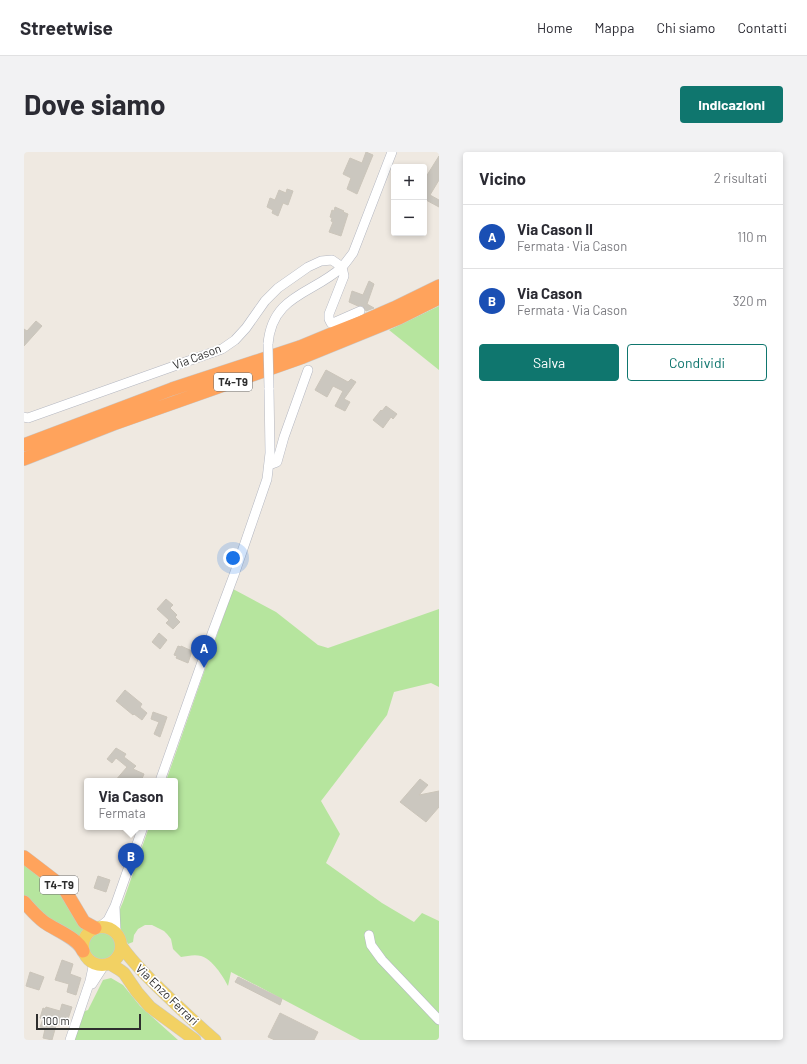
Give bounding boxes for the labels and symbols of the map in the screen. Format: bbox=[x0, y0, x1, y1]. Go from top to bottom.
street label: Via Cason bbox=[170, 340, 223, 372]
road number: T4-T9 bbox=[214, 373, 252, 391]
your location bbox=[223, 548, 243, 568]
pin: A bbox=[191, 635, 217, 668]
pin: B bbox=[118, 843, 144, 876]
road number: T4-T9 bbox=[40, 876, 78, 894]
street label: Via Enzo Ferrari bbox=[133, 961, 202, 1028]
scale bar bbox=[36, 1012, 141, 1031]

